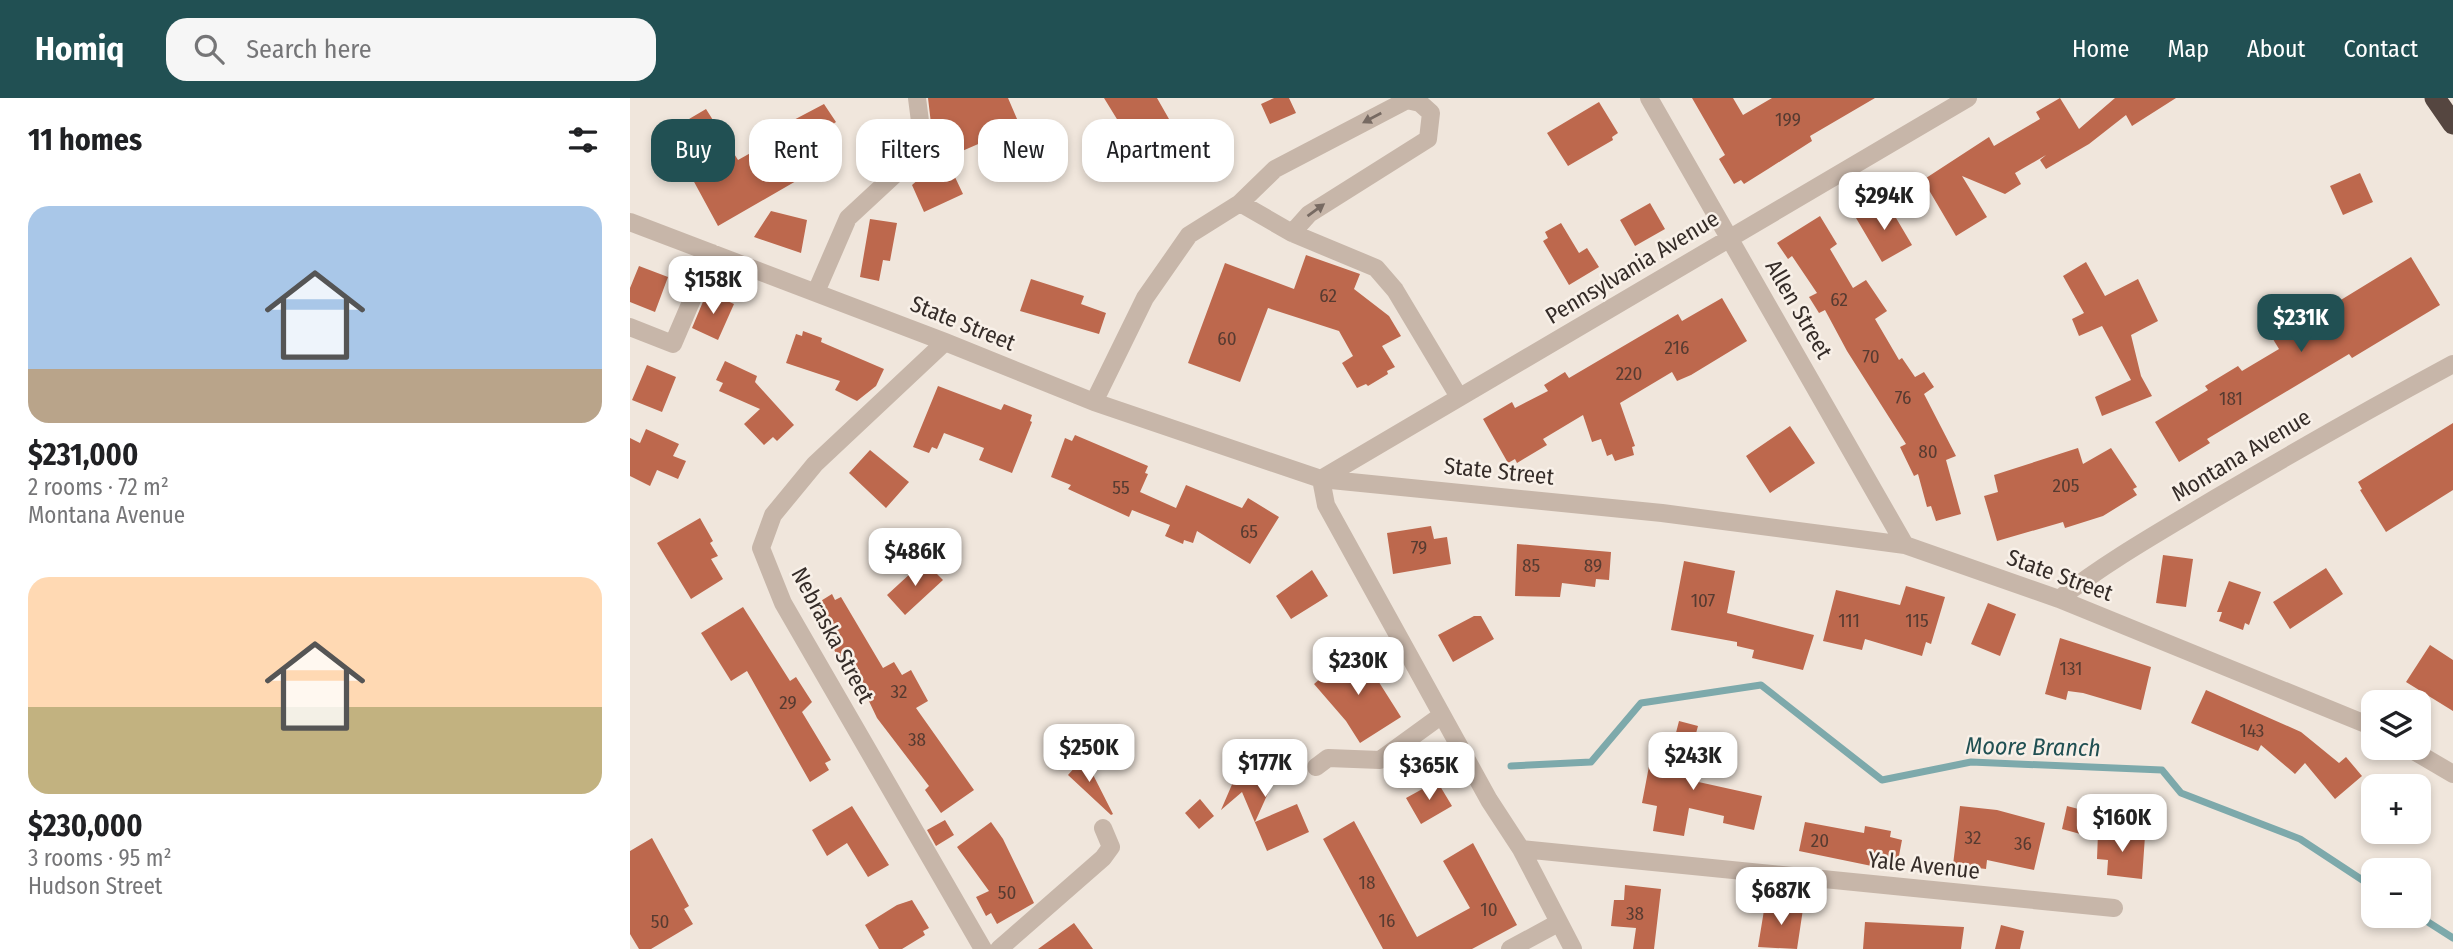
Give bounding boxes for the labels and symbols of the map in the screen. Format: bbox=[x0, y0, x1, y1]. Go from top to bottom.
house number: 199 bbox=[1775, 108, 1801, 131]
one-way arrow bbox=[1362, 113, 1382, 124]
pin: $294K bbox=[1835, 172, 1933, 232]
one-way arrow bbox=[1307, 204, 1325, 218]
street label: Pennsylvania Avenue bbox=[1540, 204, 1724, 330]
street label: Allen Street bbox=[1759, 255, 1839, 364]
pin: $158K bbox=[664, 256, 762, 316]
house number: 62 bbox=[1319, 284, 1337, 307]
house number: 62 bbox=[1830, 288, 1848, 311]
street label: State Street bbox=[907, 289, 1020, 357]
pin: $231K bbox=[2252, 294, 2350, 354]
house number: 60 bbox=[1217, 327, 1237, 350]
house number: 216 bbox=[1665, 336, 1689, 359]
house number: 70 bbox=[1862, 345, 1880, 368]
house number: 220 bbox=[1616, 362, 1642, 385]
house number: 76 bbox=[1895, 386, 1911, 409]
house number: 181 bbox=[2219, 387, 2243, 410]
street label: Montana Avenue bbox=[2166, 403, 2316, 507]
house number: 80 bbox=[1918, 440, 1938, 463]
street label: State Street bbox=[1443, 451, 1556, 491]
house number: 205 bbox=[2053, 474, 2080, 497]
house number: 55 bbox=[1112, 476, 1130, 499]
house number: 65 bbox=[1240, 520, 1258, 543]
pin: $486K bbox=[866, 528, 964, 588]
house number: 79 bbox=[1411, 536, 1427, 559]
street label: State Street bbox=[2003, 543, 2117, 607]
house number: 85 bbox=[1522, 554, 1540, 577]
house number: 89 bbox=[1584, 554, 1602, 577]
street label: Nebraska Street bbox=[786, 562, 881, 708]
house number: 107 bbox=[1691, 589, 1716, 612]
house number: 111 bbox=[1838, 609, 1860, 632]
house number: 115 bbox=[1905, 609, 1929, 632]
pin: $230K bbox=[1309, 638, 1407, 697]
house number: 131 bbox=[2060, 657, 2082, 680]
house number: 32 bbox=[891, 680, 907, 703]
house number: 29 bbox=[779, 691, 797, 714]
house number: 143 bbox=[2240, 719, 2264, 742]
pin: $250K bbox=[1040, 724, 1138, 784]
house number: 38 bbox=[908, 728, 926, 751]
pin: $243K bbox=[1644, 732, 1742, 792]
water label: Moore Branch bbox=[1965, 732, 2101, 762]
pin: $177K bbox=[1216, 740, 1314, 799]
pin: $365K bbox=[1380, 742, 1478, 802]
pin: $160K bbox=[2073, 794, 2171, 854]
house number: 32 bbox=[1965, 826, 1981, 849]
house number: 20 bbox=[1811, 829, 1829, 852]
house number: 36 bbox=[2014, 832, 2032, 855]
street label: Yale Avenue bbox=[1867, 845, 1981, 885]
pin: $687K bbox=[1732, 868, 1830, 927]
house number: 18 bbox=[1359, 871, 1375, 894]
house number: 50 bbox=[998, 881, 1016, 904]
house number: 10 bbox=[1480, 898, 1498, 921]
house number: 38 bbox=[1626, 902, 1644, 925]
house number: 16 bbox=[1379, 909, 1395, 932]
house number: 50 bbox=[651, 910, 669, 933]

